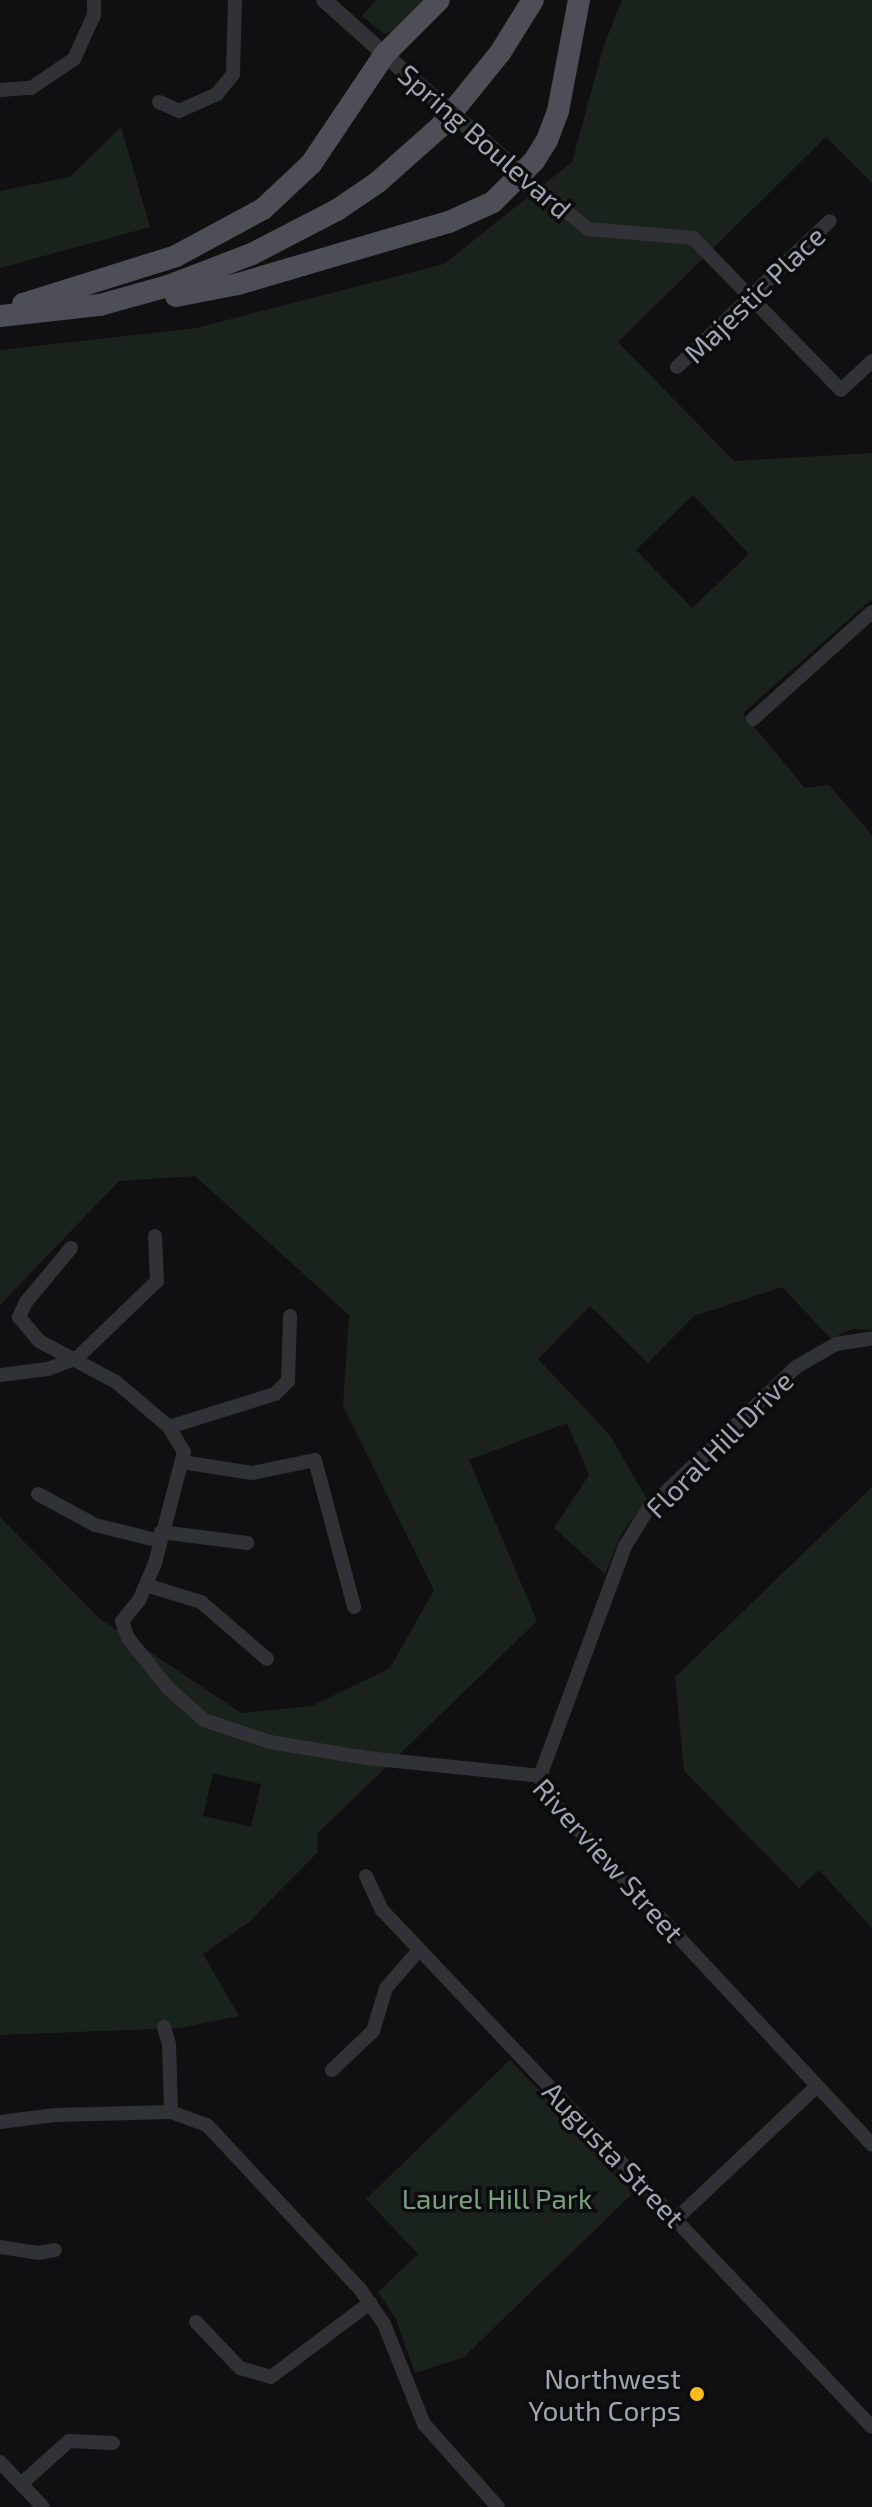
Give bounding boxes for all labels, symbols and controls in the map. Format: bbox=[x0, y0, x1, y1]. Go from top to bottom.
street label: Spring Boulevard bbox=[392, 57, 578, 225]
street label: Majestic Place bbox=[677, 219, 831, 369]
street label: Floral Hill Drive bbox=[638, 1363, 800, 1525]
street label: Riverview Street bbox=[527, 1771, 691, 1949]
street label: Augusta Street bbox=[536, 2074, 692, 2234]
park label: Laurel Hill Park bbox=[401, 2181, 593, 2215]
place label: Northwest Youth Corps bbox=[528, 2361, 681, 2427]
marker: Northwest Youth Corps bbox=[688, 2385, 706, 2403]

